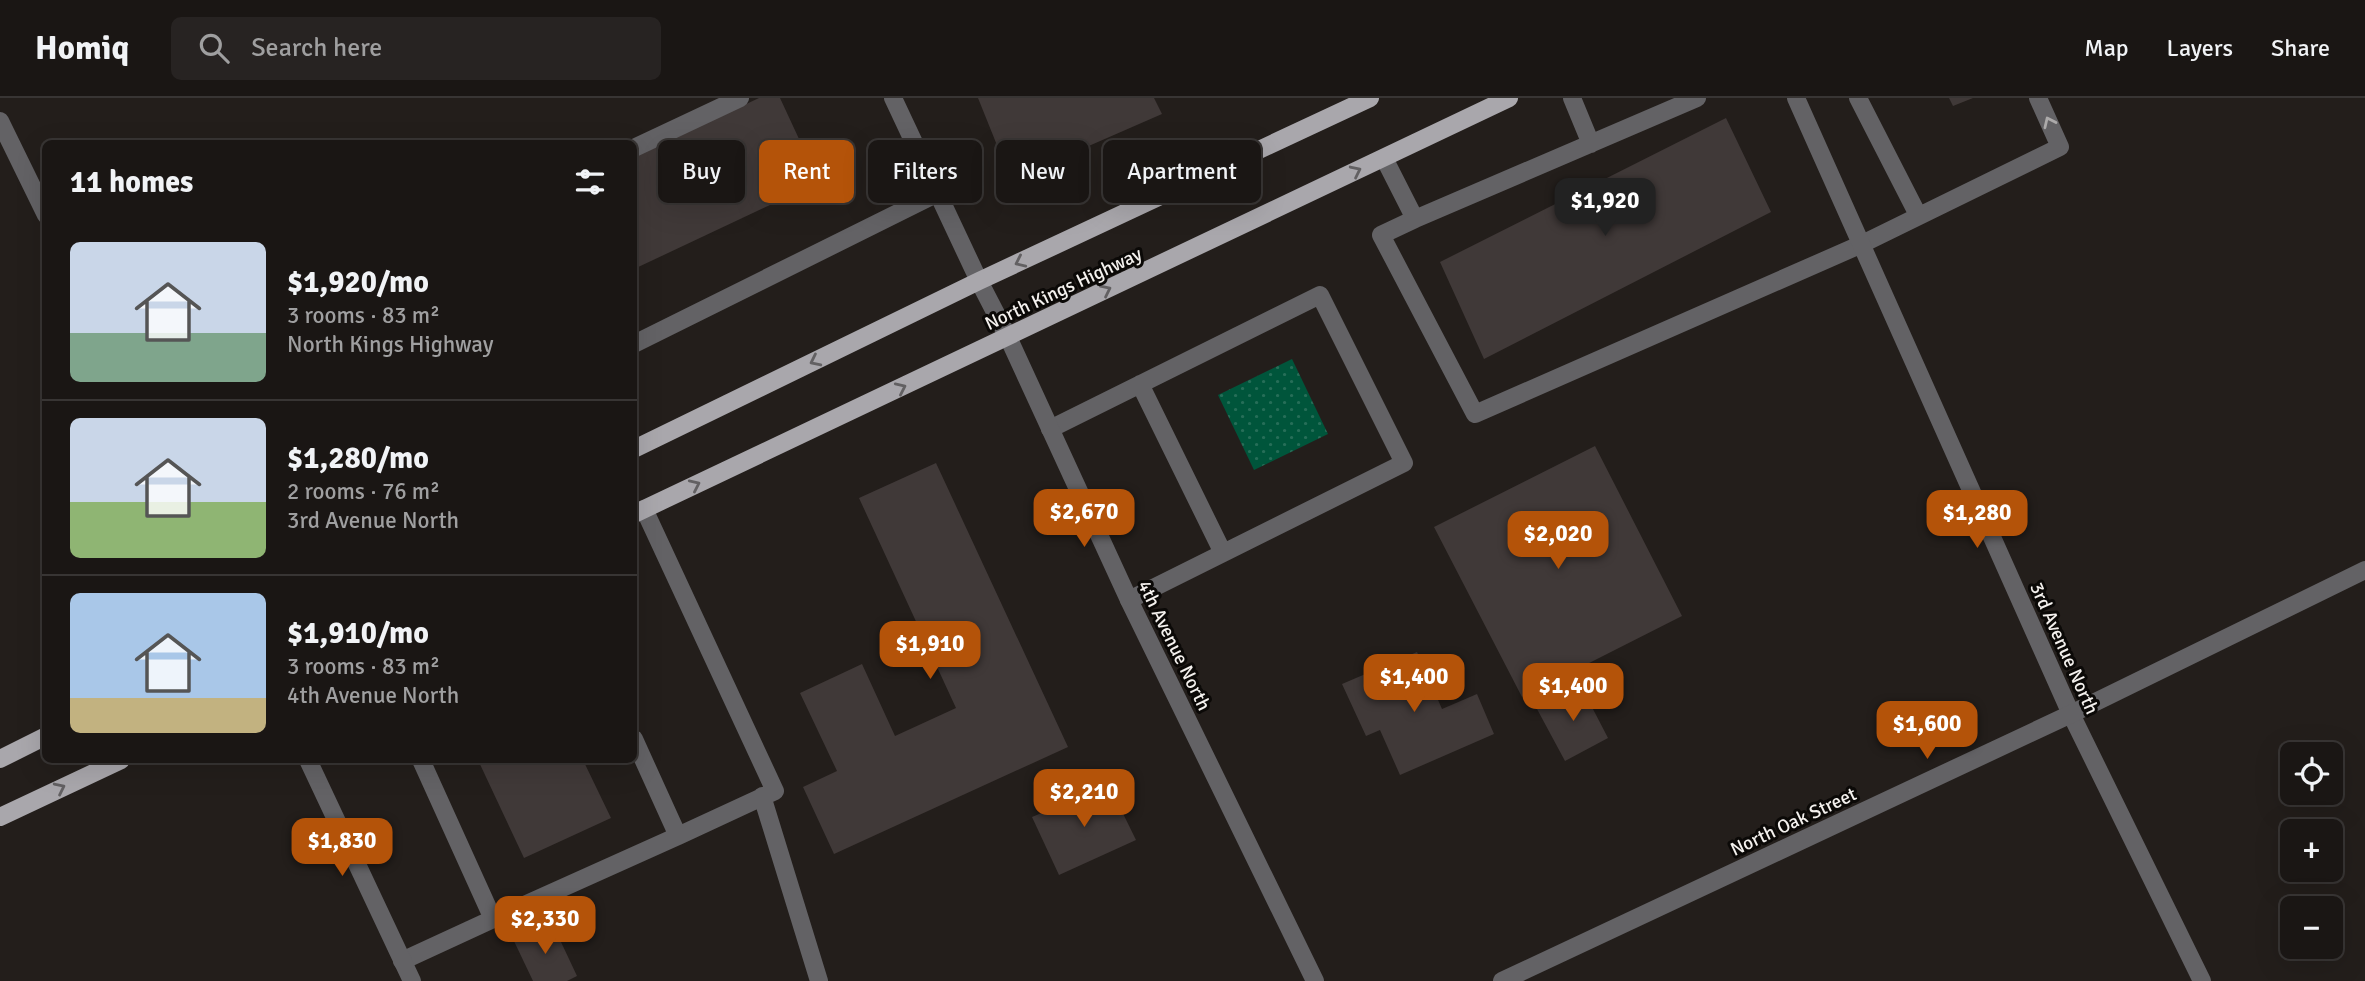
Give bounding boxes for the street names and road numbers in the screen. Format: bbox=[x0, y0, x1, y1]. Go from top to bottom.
street label: North Kings Highway bbox=[981, 242, 1146, 336]
street label: 4th Avenue North bbox=[1132, 576, 1216, 715]
street label: 3rd Avenue North bbox=[2024, 579, 2104, 718]
street label: North Oak Street bbox=[1727, 782, 1861, 862]

